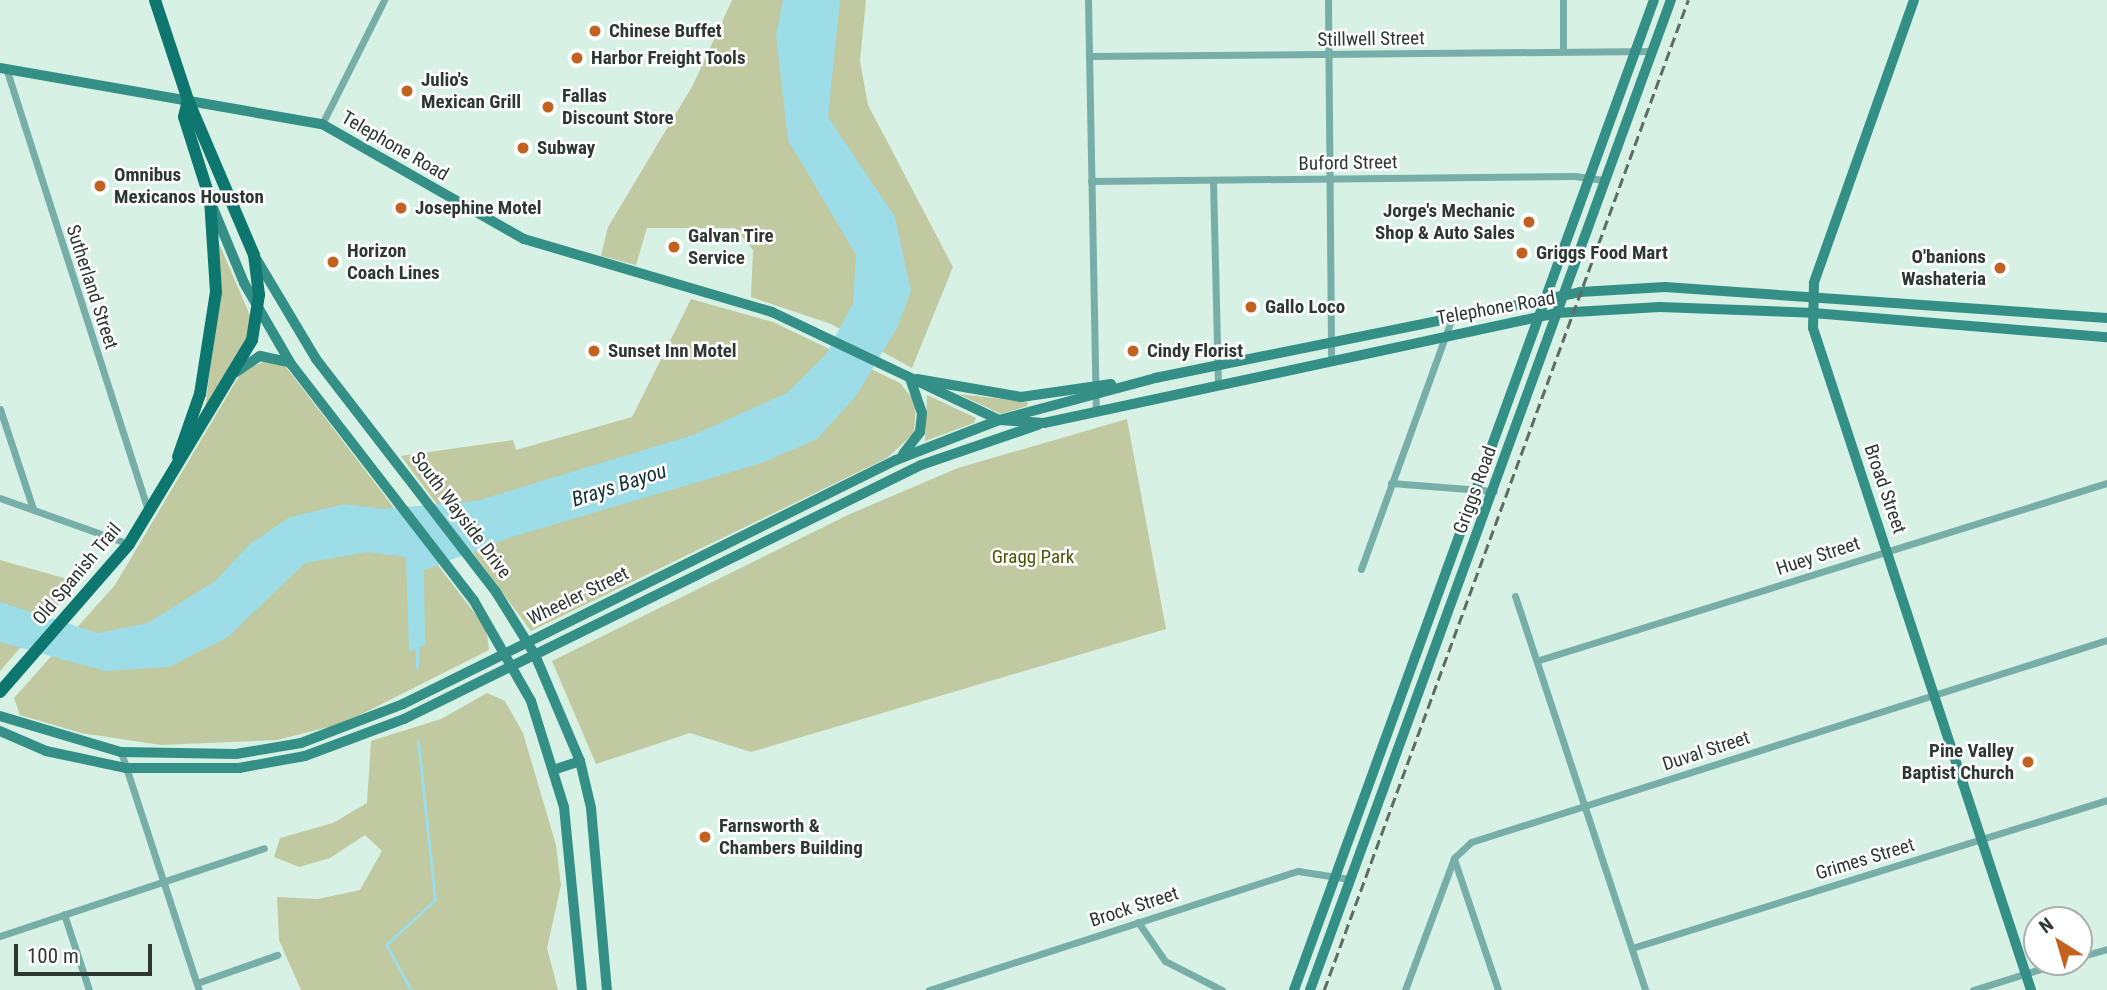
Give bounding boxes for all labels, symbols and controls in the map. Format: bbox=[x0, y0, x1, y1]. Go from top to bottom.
place label: Chinese Buffet bbox=[609, 20, 722, 42]
marker: Chinese Buffet bbox=[587, 23, 603, 39]
street label: Stillwell Street bbox=[1317, 27, 1425, 51]
place label: Harbor Freight Tools bbox=[591, 47, 746, 69]
marker: Harbor Freight Tools bbox=[569, 50, 585, 66]
place label: Julio's Mexican Grill bbox=[421, 69, 521, 113]
marker: Julio's Mexican Grill bbox=[399, 83, 415, 99]
place label: Fallas Discount Store bbox=[562, 85, 674, 129]
marker: Fallas Discount Store bbox=[540, 99, 556, 115]
street label: Telephone Road bbox=[337, 106, 453, 186]
place label: Subway bbox=[537, 137, 595, 159]
marker: Subway bbox=[515, 140, 531, 156]
street label: Buford Street bbox=[1298, 151, 1398, 175]
place label: Omnibus Mexicanos Houston bbox=[114, 164, 264, 208]
marker: Omnibus Mexicanos Houston bbox=[92, 178, 108, 194]
place label: Josephine Motel bbox=[415, 197, 541, 219]
marker: Josephine Motel bbox=[393, 200, 409, 216]
place label: Jorge's Mechanic Shop & Auto Sales bbox=[1375, 200, 1515, 244]
marker: Jorge's Mechanic Shop & Auto Sales bbox=[1521, 214, 1537, 230]
street label: Sutherland Street bbox=[61, 222, 123, 352]
place label: Galvan Tire Service bbox=[688, 225, 774, 269]
marker: Galvan Tire Service bbox=[666, 239, 682, 255]
place label: Horizon Coach Lines bbox=[347, 240, 440, 284]
place label: Griggs Food Mart bbox=[1536, 242, 1668, 264]
marker: Griggs Food Mart bbox=[1514, 245, 1530, 261]
place label: O'banions Washateria bbox=[1901, 246, 1986, 290]
marker: Horizon Coach Lines bbox=[325, 254, 341, 270]
marker: O'banions Washateria bbox=[1992, 260, 2008, 276]
street label: Telephone Road bbox=[1435, 286, 1557, 330]
place label: Gallo Loco bbox=[1265, 296, 1345, 318]
marker: Gallo Loco bbox=[1243, 299, 1259, 315]
place label: Sunset Inn Motel bbox=[608, 340, 737, 362]
place label: Cindy Florist bbox=[1147, 340, 1243, 362]
marker: Sunset Inn Motel bbox=[586, 343, 602, 359]
marker: Cindy Florist bbox=[1125, 343, 1141, 359]
street label: Broad Street bbox=[1859, 441, 1911, 537]
street label: Griggs Road bbox=[1449, 443, 1501, 537]
street label: South Wayside Drive bbox=[406, 447, 516, 583]
water label: Brays Bayou bbox=[568, 458, 670, 512]
street label: Old Spanish Trail bbox=[28, 518, 126, 630]
street label: Huey Street bbox=[1773, 532, 1863, 580]
park label: Gragg Park bbox=[992, 546, 1074, 568]
street label: Wheeler Street bbox=[524, 562, 632, 630]
street label: Duval Street bbox=[1660, 726, 1752, 776]
place label: Pine Valley Baptist Church bbox=[1902, 740, 2014, 784]
marker: Pine Valley Baptist Church bbox=[2020, 754, 2036, 770]
place label: Farnsworth & Chambers Building bbox=[719, 815, 863, 859]
marker: Farnsworth & Chambers Building bbox=[697, 829, 713, 845]
street label: Grimes Street bbox=[1813, 833, 1917, 885]
street label: Brock Street bbox=[1087, 882, 1181, 932]
north arrow bbox=[2023, 906, 2093, 976]
text: N bbox=[2035, 913, 2058, 938]
scale bar bbox=[18, 930, 156, 974]
text: 100 m bbox=[27, 944, 79, 968]

